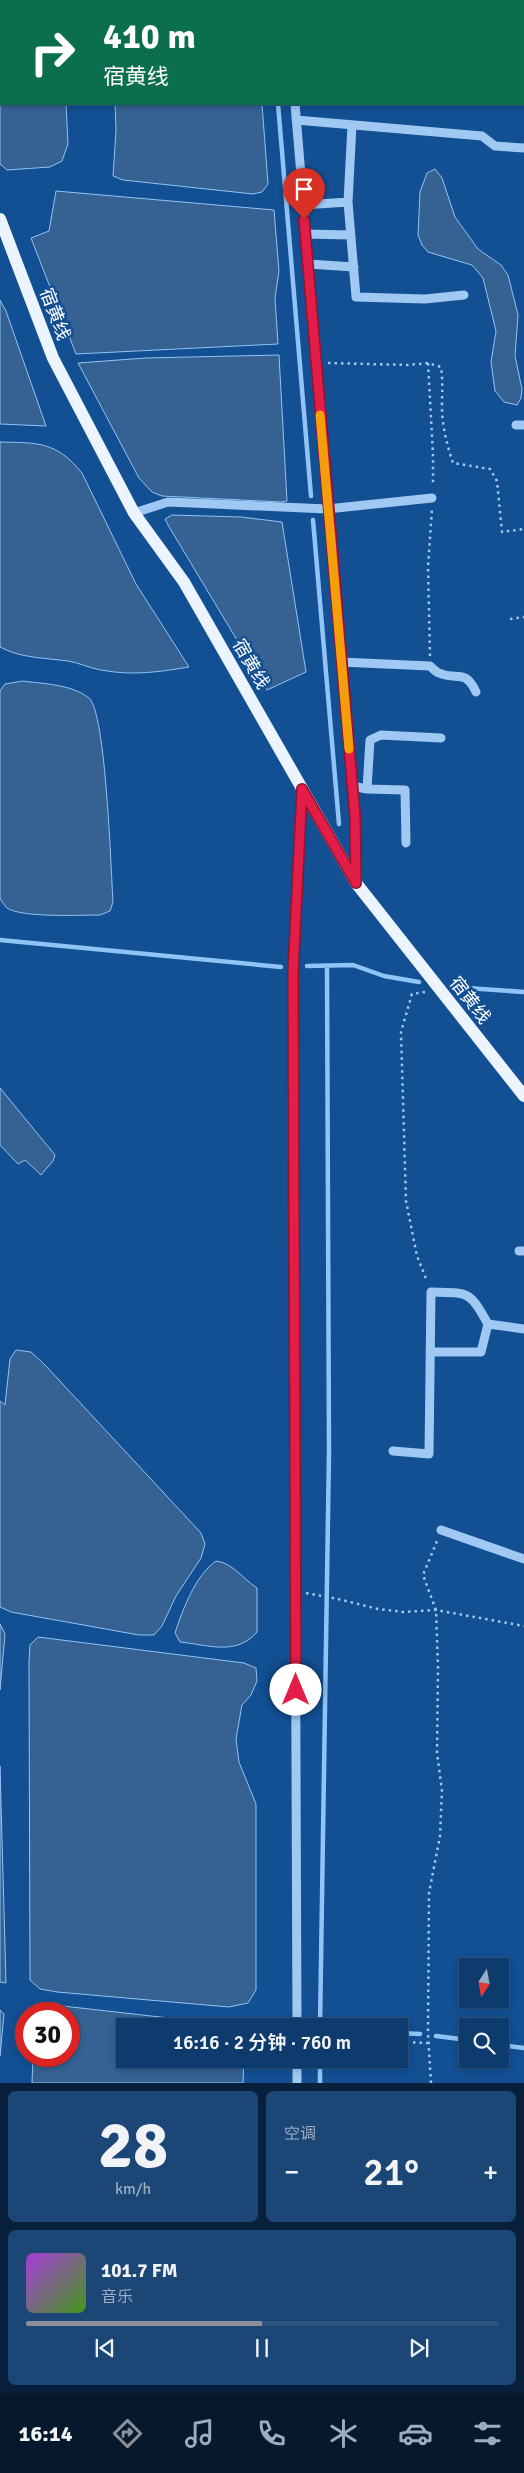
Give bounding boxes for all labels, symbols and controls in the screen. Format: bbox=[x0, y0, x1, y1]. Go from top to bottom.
text: 410 m bbox=[103, 15, 196, 58]
icon: right bbox=[20, 20, 85, 85]
text: 宿黄线 bbox=[103, 63, 169, 90]
pin bbox=[283, 168, 325, 219]
icon: arrive bbox=[290, 175, 318, 203]
street label: 宿黄线 bbox=[35, 285, 75, 343]
street label: 宿黄线 bbox=[228, 635, 274, 693]
street label: 宿黄线 bbox=[445, 972, 495, 1028]
position arrow bbox=[269, 1663, 321, 1715]
north arrow bbox=[459, 1958, 509, 2008]
map controls bbox=[459, 1958, 509, 2068]
speed limit sign: 30 bbox=[15, 2002, 80, 2067]
button: search bbox=[459, 2018, 509, 2068]
text: 16:16 · 2 分钟 · 760 m bbox=[173, 2031, 351, 2055]
text: 28 bbox=[98, 2106, 168, 2186]
text: 空调 bbox=[284, 2124, 316, 2144]
text: 21° bbox=[363, 2149, 419, 2196]
text: − bbox=[284, 2155, 299, 2189]
text: + bbox=[483, 2155, 498, 2189]
text: km/h bbox=[115, 2179, 151, 2199]
text: 101.7 FM bbox=[101, 2259, 178, 2283]
text: 音乐 bbox=[101, 2287, 133, 2307]
icon: previous bbox=[91, 2334, 119, 2362]
icon: pause bbox=[248, 2334, 276, 2362]
icon: next bbox=[405, 2334, 433, 2362]
icon: directions bbox=[110, 2416, 145, 2451]
icon: music bbox=[182, 2416, 217, 2451]
icon: phone bbox=[254, 2416, 289, 2451]
icon: climate bbox=[326, 2416, 361, 2451]
icon: car bbox=[398, 2416, 433, 2451]
icon: filters bbox=[470, 2416, 505, 2451]
text: 16:14 bbox=[19, 2420, 73, 2447]

